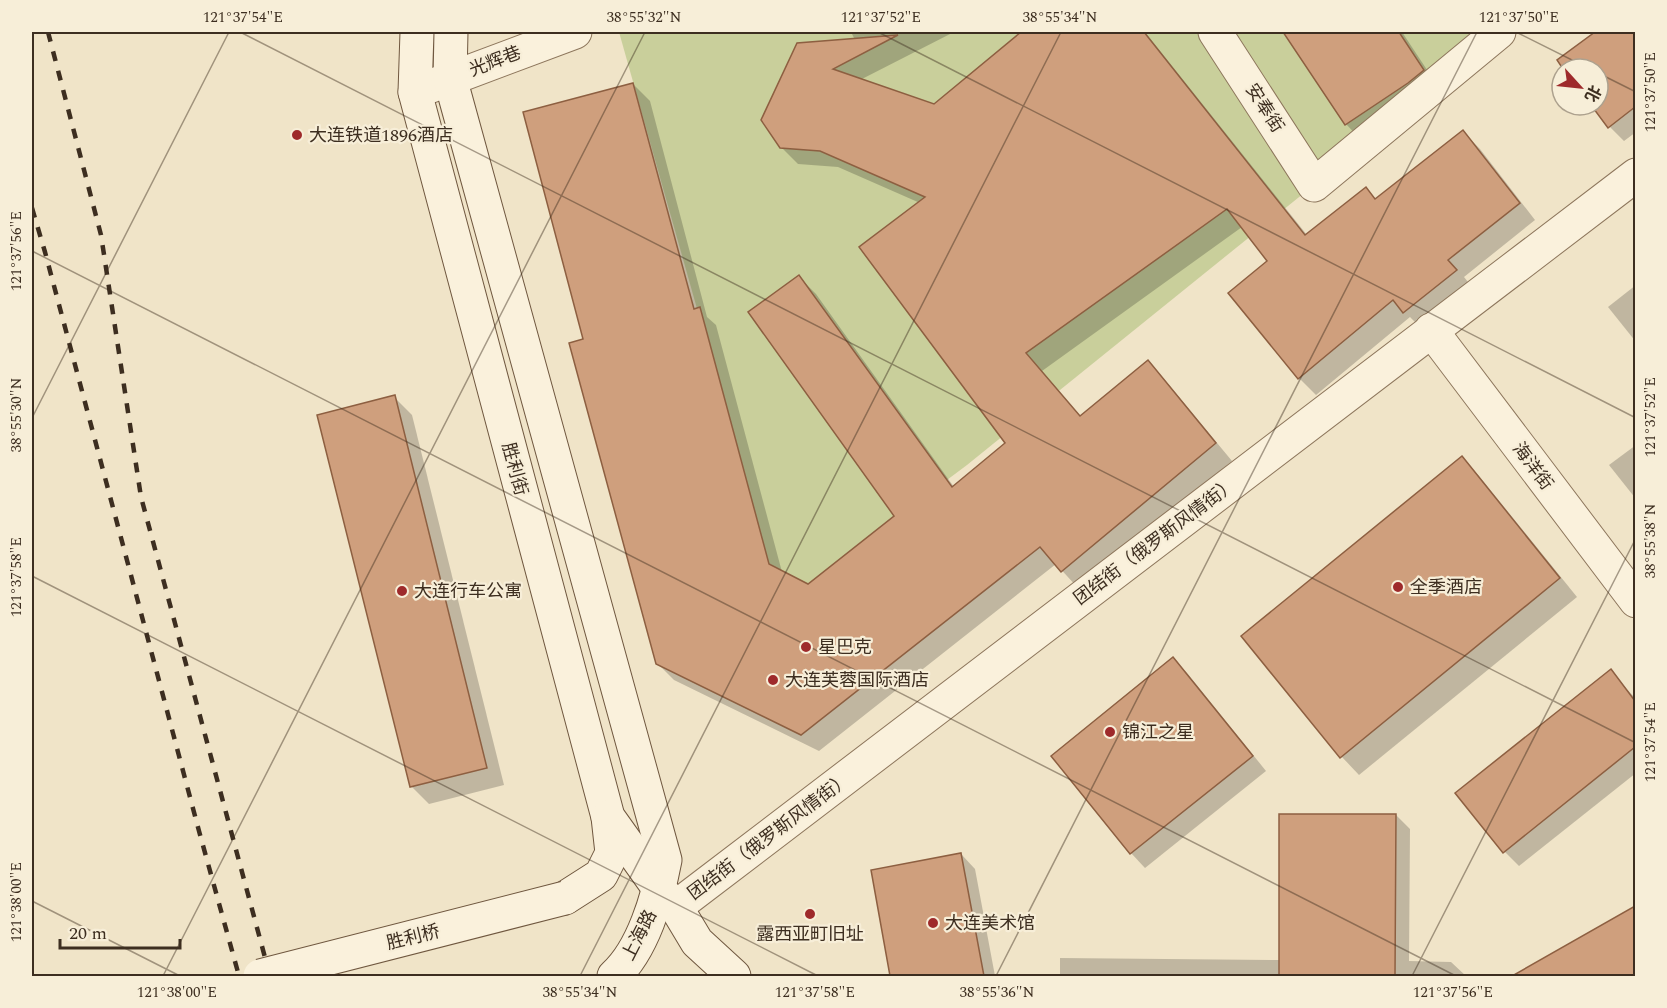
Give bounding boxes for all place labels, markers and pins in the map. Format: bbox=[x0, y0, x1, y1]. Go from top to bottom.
place label: 大连铁道1896酒店 bbox=[309, 122, 453, 149]
marker: 大连铁道1896酒店 bbox=[290, 128, 304, 142]
place label: 全季酒店 bbox=[1410, 574, 1482, 601]
place label: 大连行车公寓 bbox=[414, 578, 522, 605]
marker: 全季酒店 bbox=[1391, 580, 1405, 594]
marker: 大连行车公寓 bbox=[395, 584, 409, 598]
place label: 星巴克 bbox=[818, 634, 872, 661]
marker: 星巴克 bbox=[799, 640, 813, 654]
place label: 大连芙蓉国际酒店 bbox=[785, 667, 929, 694]
marker: 大连芙蓉国际酒店 bbox=[766, 673, 780, 687]
place label: 锦江之星 bbox=[1122, 719, 1194, 746]
marker: 锦江之星 bbox=[1103, 725, 1117, 739]
marker: 露西亚町旧址 bbox=[803, 907, 817, 921]
place label: 大连美术馆 bbox=[945, 910, 1035, 937]
marker: 大连美术馆 bbox=[926, 916, 940, 930]
place label: 露西亚町旧址 bbox=[756, 921, 864, 948]

